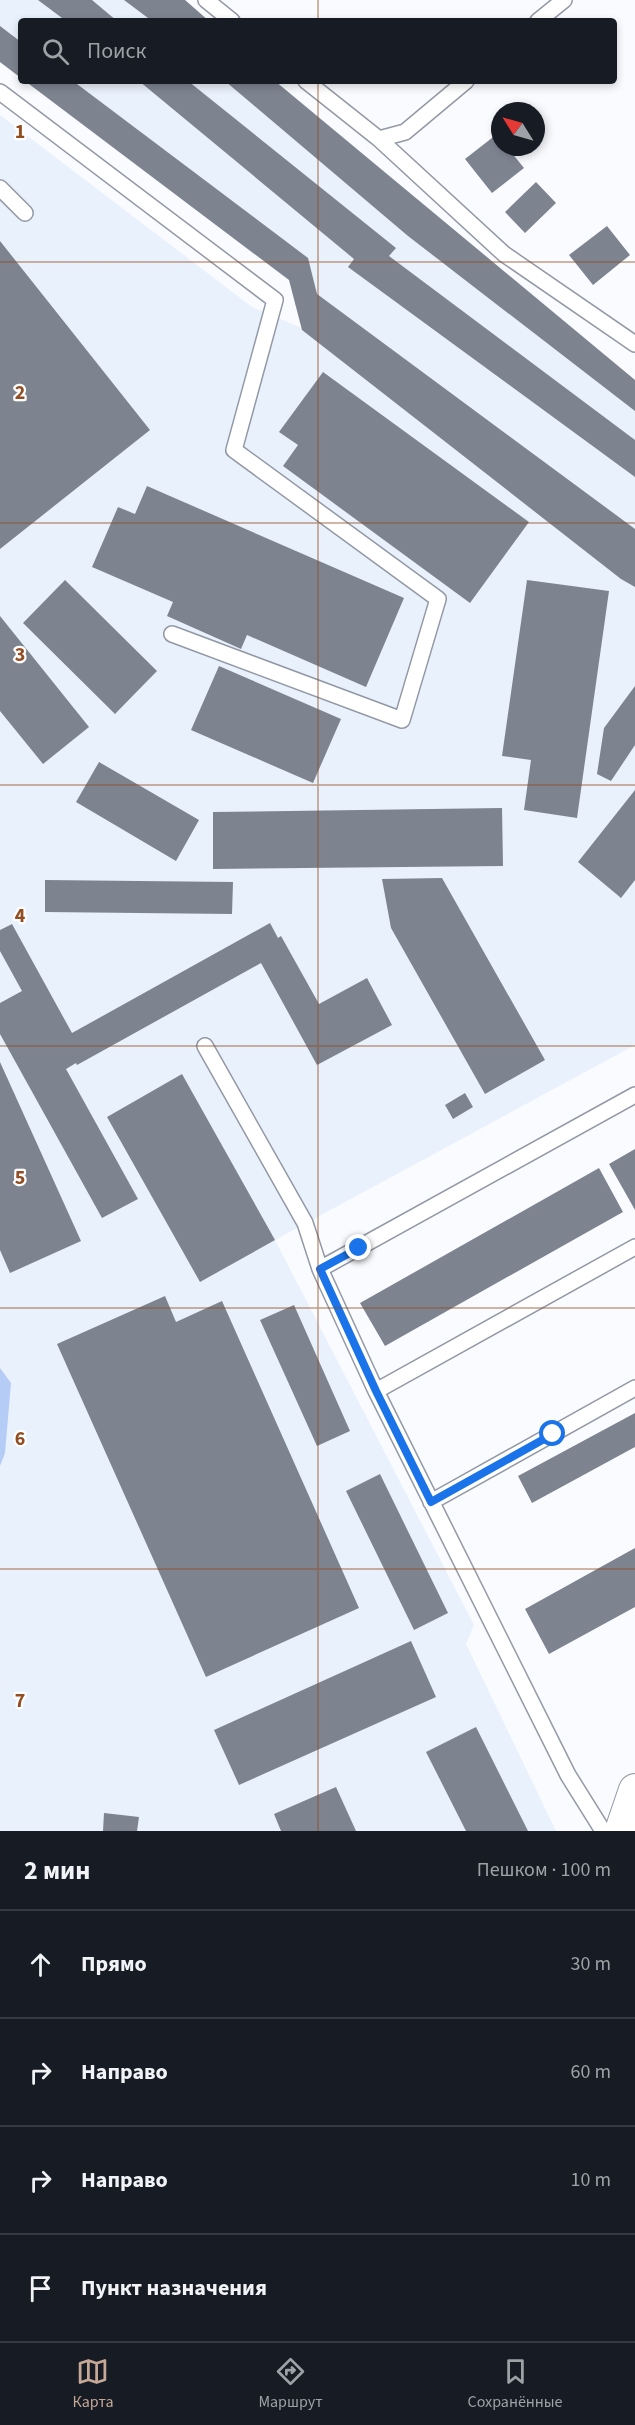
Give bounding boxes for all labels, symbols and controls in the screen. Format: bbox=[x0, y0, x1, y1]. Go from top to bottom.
search box bbox=[18, 18, 617, 84]
icon: search bbox=[39, 35, 72, 68]
text: Поиск bbox=[87, 35, 146, 67]
north arrow bbox=[491, 102, 545, 156]
text: 1 bbox=[15, 118, 25, 146]
text: 2 bbox=[15, 379, 25, 407]
text: 3 bbox=[15, 641, 25, 669]
text: 4 bbox=[15, 902, 26, 930]
text: 5 bbox=[15, 1164, 25, 1192]
route end bbox=[345, 1234, 371, 1260]
route start bbox=[539, 1420, 565, 1446]
text: 6 bbox=[15, 1425, 25, 1453]
text: 7 bbox=[15, 1687, 25, 1715]
text: 2 мин bbox=[24, 1852, 90, 1889]
text: Пешком · 100 m bbox=[477, 1856, 611, 1884]
icon: ahead bbox=[24, 1948, 57, 1981]
text: Прямо bbox=[81, 1948, 147, 1980]
text: 30 m bbox=[571, 1950, 611, 1978]
icon: right bbox=[24, 2056, 57, 2089]
text: Направо bbox=[81, 2056, 168, 2088]
text: 60 m bbox=[571, 2058, 611, 2086]
icon: right bbox=[24, 2164, 57, 2197]
text: Направо bbox=[81, 2164, 168, 2196]
text: 10 m bbox=[571, 2166, 611, 2194]
icon: arrive bbox=[24, 2272, 57, 2305]
text: Пункт назначения bbox=[81, 2272, 267, 2304]
tab: Карта bbox=[72, 2355, 113, 2413]
tab: Маршрут bbox=[258, 2355, 323, 2413]
tab: Сохранённые bbox=[468, 2355, 563, 2413]

